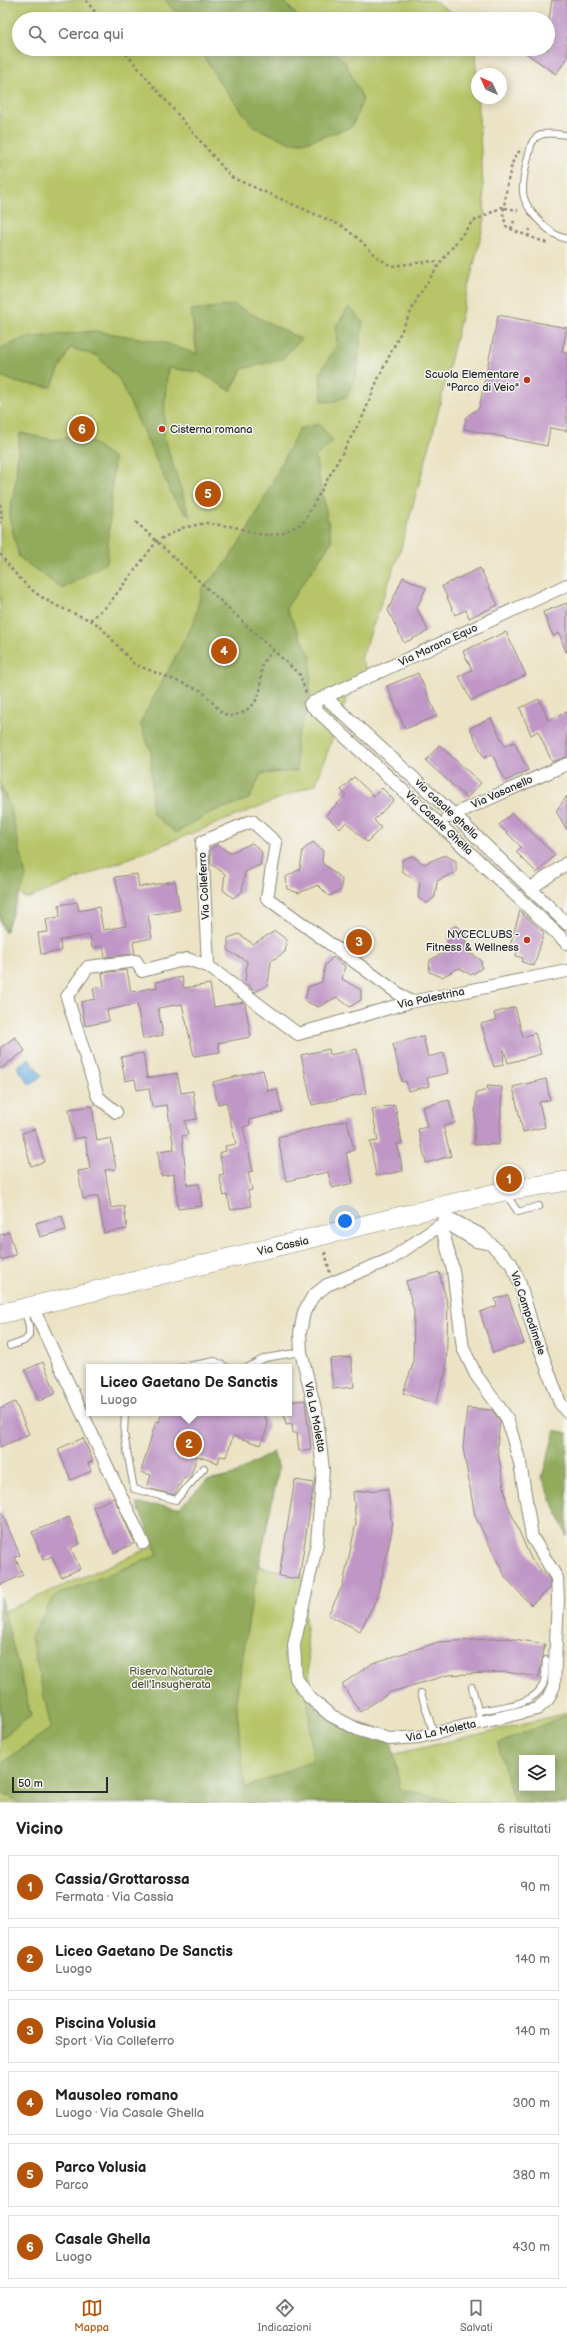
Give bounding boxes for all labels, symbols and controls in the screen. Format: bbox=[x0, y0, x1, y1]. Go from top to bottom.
search box bbox=[12, 12, 555, 56]
icon: search bbox=[26, 23, 48, 45]
text: Cerca qui bbox=[58, 25, 124, 44]
north arrow bbox=[471, 68, 507, 104]
place label: Scuola Elementare "Parco di Veio" bbox=[425, 368, 519, 394]
marker: Scuola Elementare "Parco di Veio" bbox=[522, 375, 532, 385]
pin: 6 bbox=[69, 414, 95, 444]
place label: Cisterna romana bbox=[170, 423, 253, 436]
marker: Cisterna romana bbox=[157, 424, 167, 434]
pin: 5 bbox=[195, 479, 221, 509]
street label: Via Marano Equo bbox=[396, 621, 480, 669]
pin: 4 bbox=[211, 636, 237, 666]
street label: Via Vasanello bbox=[469, 773, 535, 811]
street label: via casale ghella bbox=[412, 775, 482, 842]
street label: Via Casale Ghella bbox=[402, 788, 476, 858]
street label: Via Colleferro bbox=[196, 852, 212, 920]
pin: 3 bbox=[346, 927, 372, 957]
place label: NYCECLUBS - Fitness & Wellness bbox=[426, 928, 520, 954]
marker: NYCECLUBS - Fitness & Wellness bbox=[522, 935, 532, 945]
street label: Via Palestrina bbox=[396, 985, 466, 1011]
pin: 1 bbox=[496, 1164, 522, 1194]
your location bbox=[335, 1211, 355, 1231]
street label: Via Cassia bbox=[256, 1234, 310, 1258]
street label: Via Campodimele bbox=[508, 1269, 549, 1357]
popup bbox=[86, 1364, 292, 1416]
text: Liceo Gaetano De Sanctis bbox=[100, 1373, 278, 1392]
street label: Via La Moletta bbox=[302, 1381, 328, 1453]
text: Luogo bbox=[100, 1392, 137, 1408]
pin: 2 bbox=[176, 1429, 202, 1459]
park label: Riserva Naturale dell'Insugherata bbox=[129, 1665, 213, 1691]
street label: Via La Moletta bbox=[405, 1717, 477, 1745]
map controls bbox=[519, 1755, 555, 1791]
button: layers bbox=[519, 1755, 555, 1791]
scale bar bbox=[12, 1775, 108, 1794]
text: 50 m bbox=[18, 1777, 43, 1790]
text: Vicino bbox=[16, 1819, 63, 1839]
text: 6 risultati bbox=[497, 1821, 551, 1837]
text: Cassia/Grottarossa bbox=[55, 1870, 190, 1889]
text: 1 bbox=[27, 1879, 33, 1895]
text: 90 m bbox=[521, 1879, 550, 1895]
text: Fermata · Via Cassia bbox=[55, 1889, 174, 1905]
text: Liceo Gaetano De Sanctis bbox=[55, 1942, 233, 1961]
text: 2 bbox=[26, 1951, 34, 1967]
text: 140 m bbox=[515, 1951, 550, 1967]
text: Luogo bbox=[55, 1961, 92, 1977]
text: Piscina Volusia bbox=[55, 2014, 156, 2033]
text: 3 bbox=[26, 2023, 34, 2039]
text: 140 m bbox=[515, 2023, 550, 2039]
text: Sport · Via Colleferro bbox=[55, 2033, 174, 2049]
text: Mausoleo romano bbox=[55, 2086, 178, 2105]
text: 4 bbox=[26, 2095, 34, 2111]
text: 300 m bbox=[512, 2095, 550, 2111]
text: Luogo · Via Casale Ghella bbox=[55, 2105, 204, 2121]
text: Parco Volusia bbox=[55, 2158, 146, 2177]
text: 5 bbox=[26, 2167, 34, 2183]
text: 380 m bbox=[513, 2167, 550, 2183]
text: Parco bbox=[55, 2177, 89, 2193]
text: Casale Ghella bbox=[55, 2230, 151, 2249]
text: 6 bbox=[26, 2239, 34, 2255]
text: 430 m bbox=[512, 2239, 550, 2255]
text: Luogo bbox=[55, 2249, 92, 2265]
tab: Mappa bbox=[74, 2297, 109, 2334]
tab: Indicazioni bbox=[258, 2297, 311, 2334]
tab: Salvati bbox=[460, 2297, 493, 2334]

